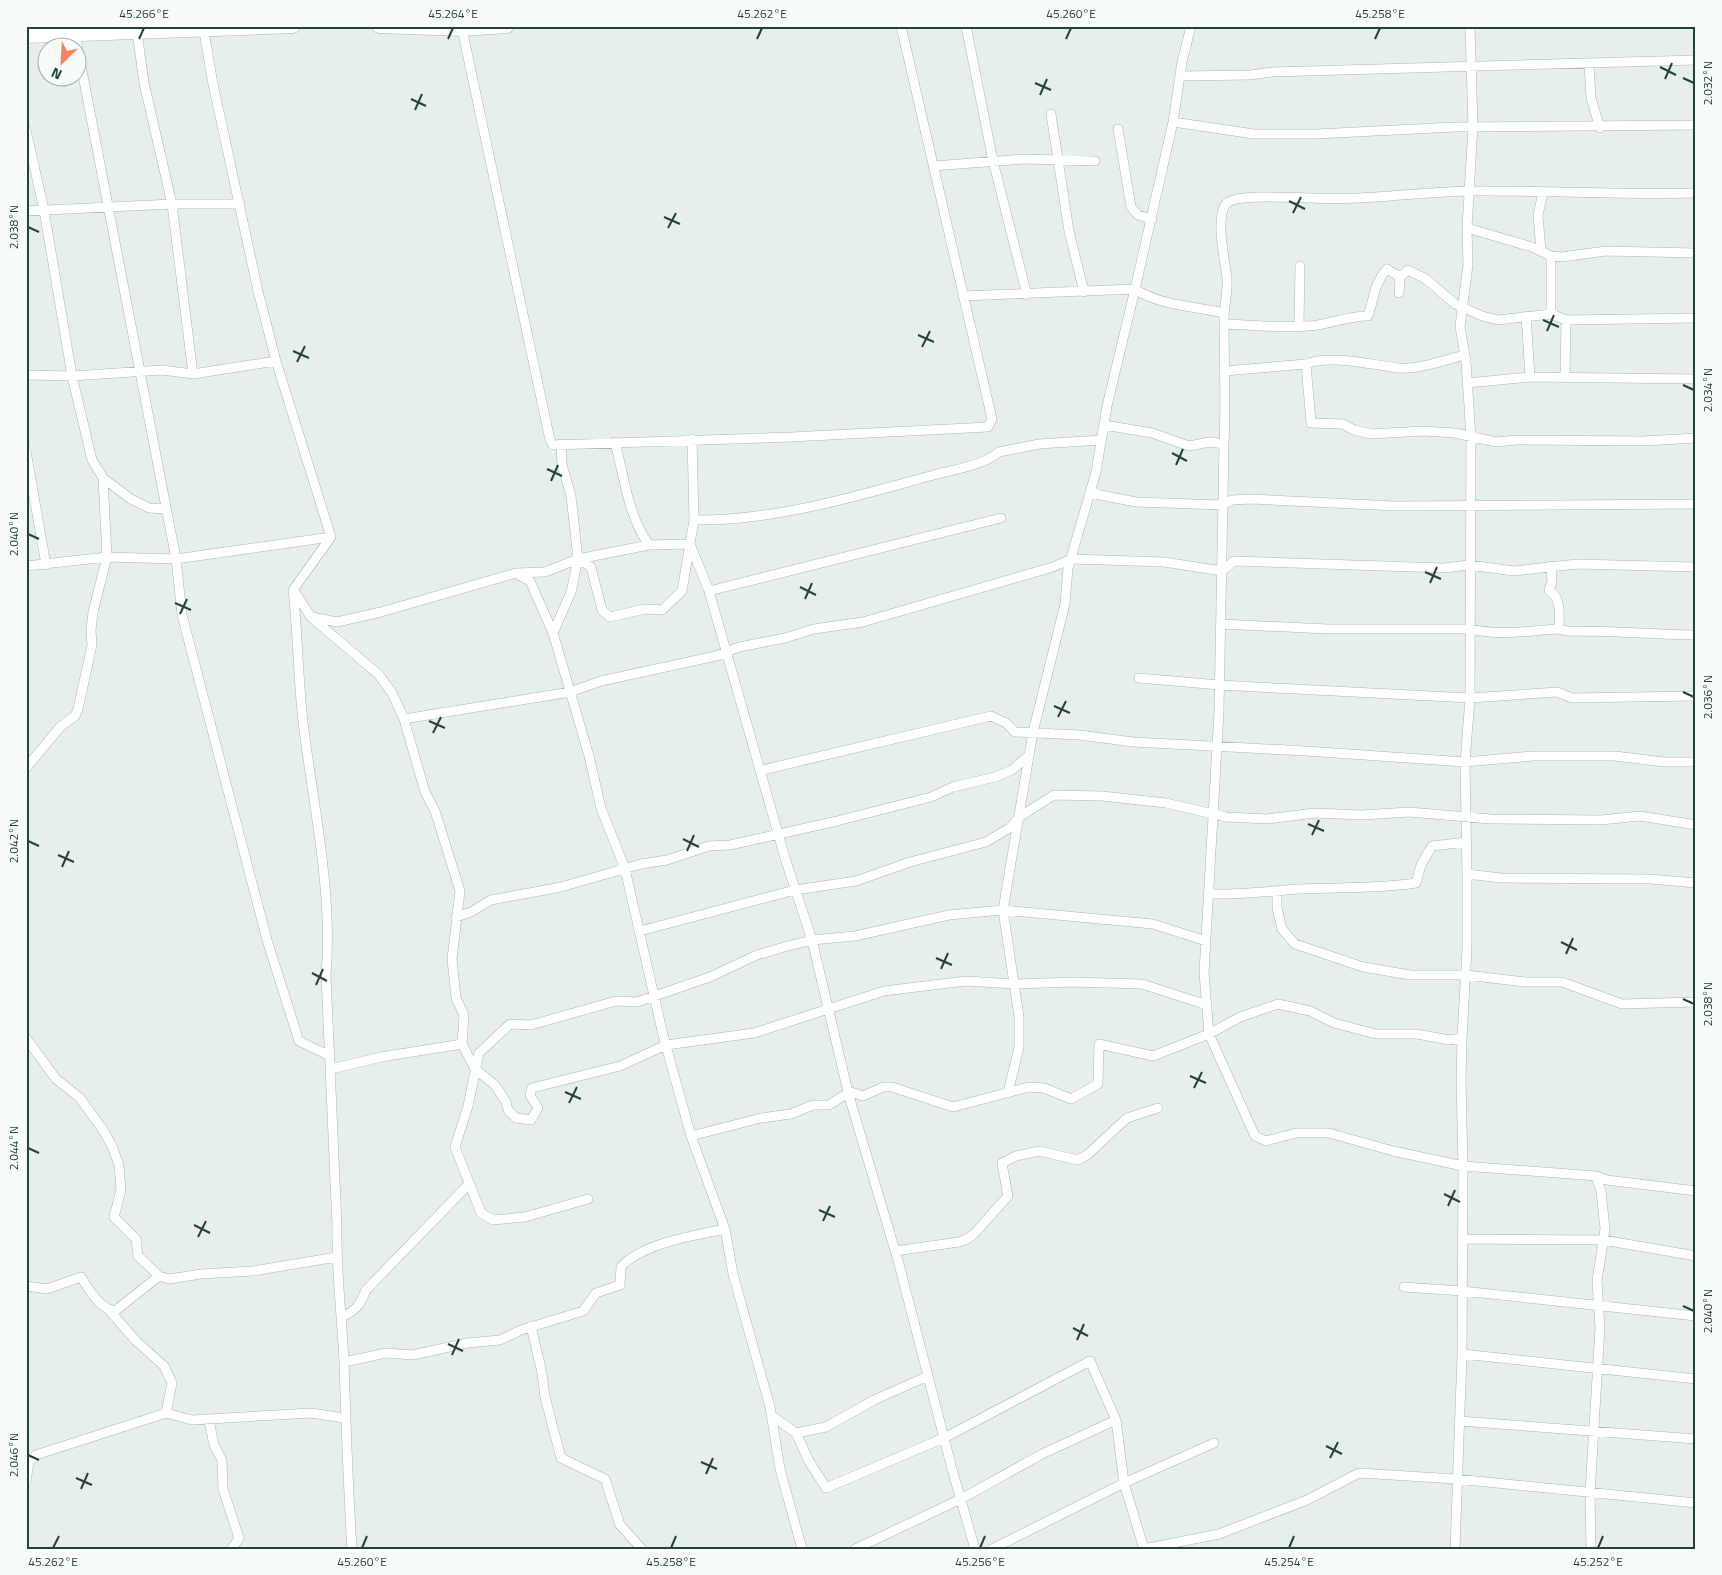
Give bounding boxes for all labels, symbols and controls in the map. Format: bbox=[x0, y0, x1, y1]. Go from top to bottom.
text: 45.266°E bbox=[119, 4, 169, 23]
text: 45.264°E bbox=[428, 4, 478, 23]
text: 45.262°E bbox=[737, 4, 787, 23]
text: 45.260°E bbox=[1046, 4, 1096, 23]
text: 45.258°E bbox=[1355, 4, 1405, 23]
north arrow bbox=[38, 38, 88, 88]
text: 2.032°N bbox=[1698, 61, 1717, 105]
text: N bbox=[47, 63, 65, 86]
text: 2.038°N bbox=[4, 205, 23, 249]
text: 2.034°N bbox=[1698, 368, 1717, 412]
text: 2.040°N bbox=[4, 512, 23, 556]
text: 2.036°N bbox=[1698, 675, 1717, 719]
text: 2.042°N bbox=[4, 819, 23, 863]
text: 2.038°N bbox=[1698, 982, 1717, 1026]
text: 2.044°N bbox=[4, 1126, 23, 1170]
text: 2.040°N bbox=[1698, 1289, 1717, 1333]
text: 2.046°N bbox=[4, 1433, 23, 1477]
text: 45.262°E bbox=[28, 1552, 78, 1571]
text: 45.260°E bbox=[337, 1552, 387, 1571]
text: 45.258°E bbox=[646, 1552, 696, 1571]
text: 45.256°E bbox=[955, 1552, 1005, 1571]
text: 45.254°E bbox=[1264, 1552, 1314, 1571]
text: 45.252°E bbox=[1573, 1552, 1623, 1571]

